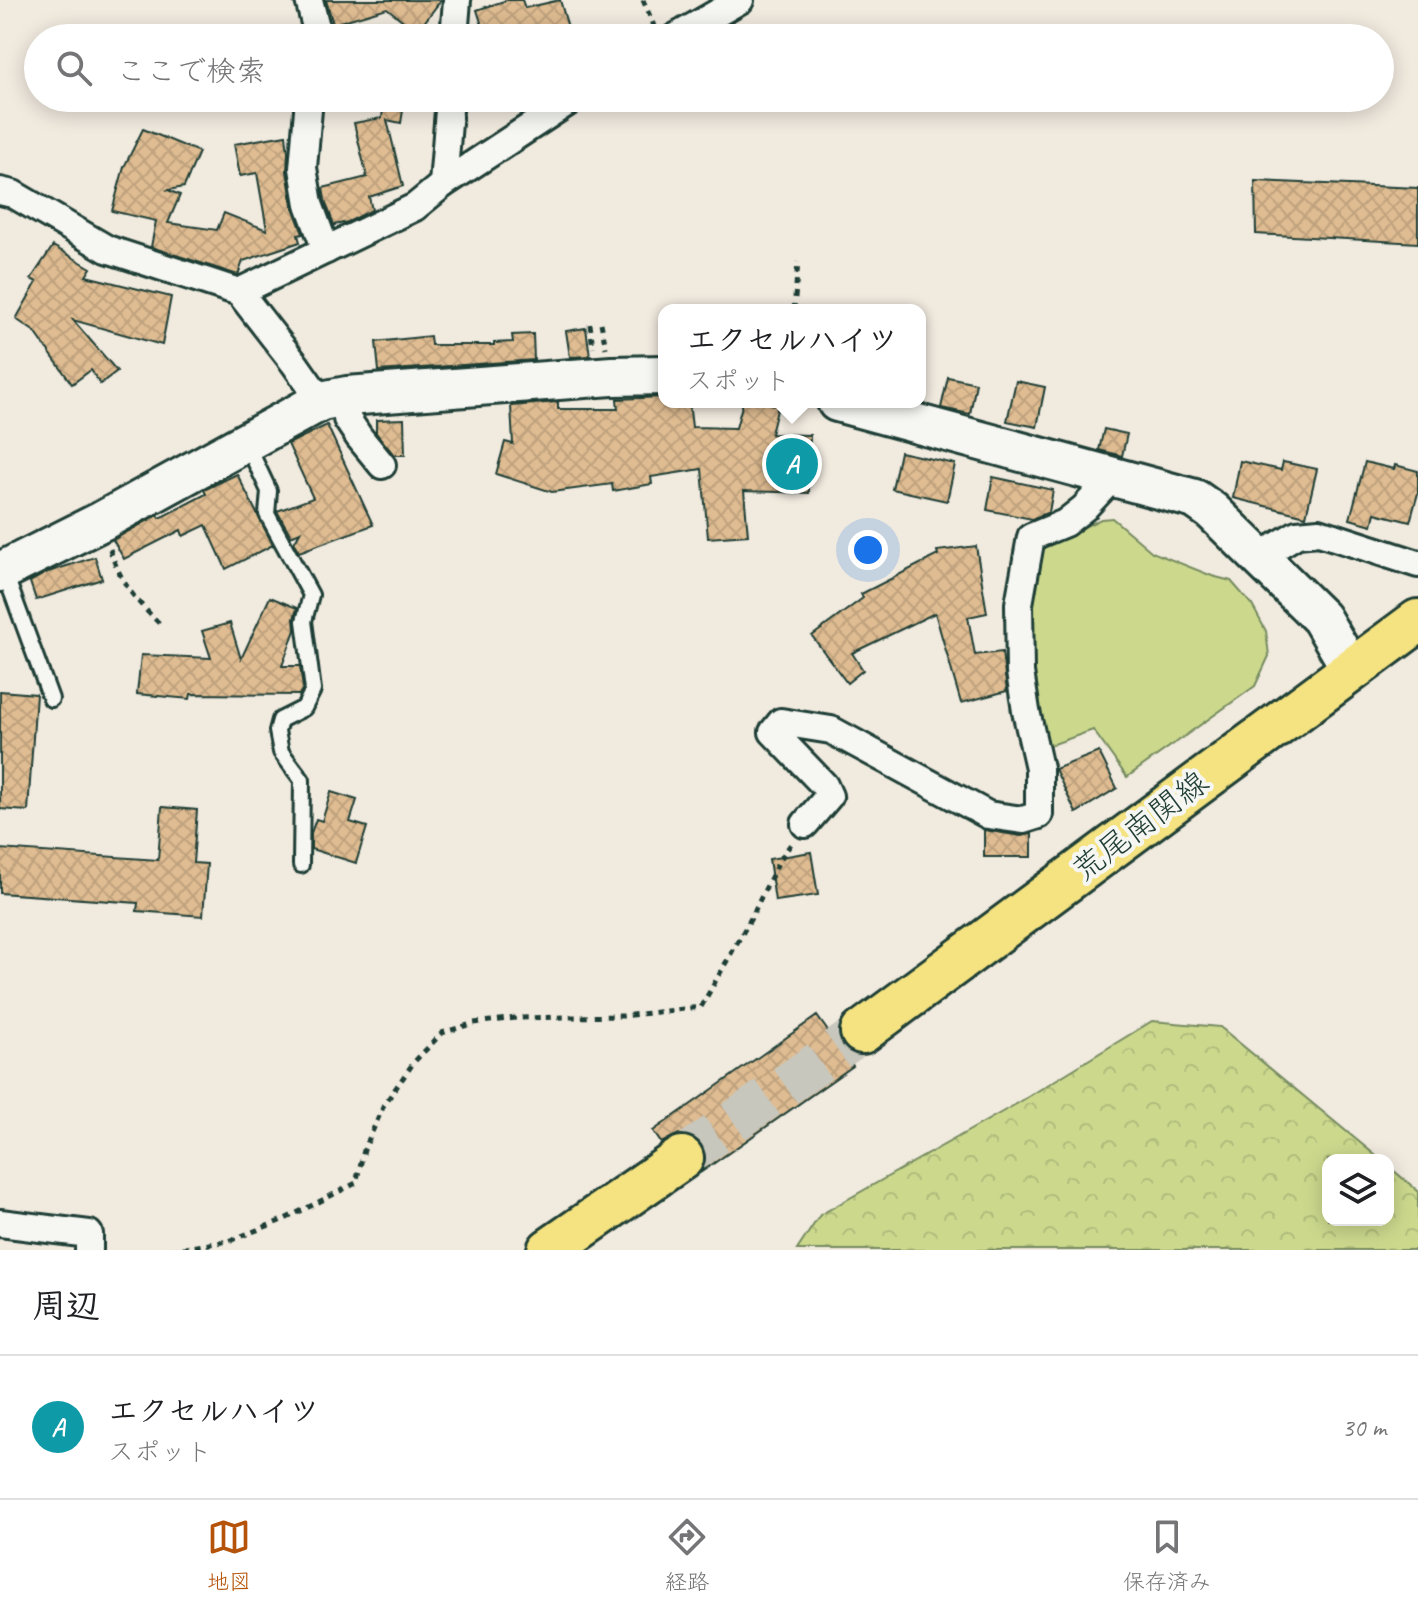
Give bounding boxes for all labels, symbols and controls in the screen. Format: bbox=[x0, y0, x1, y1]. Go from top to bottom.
search box bbox=[24, 24, 1394, 112]
icon: search bbox=[52, 46, 96, 90]
text: ここで検索 bbox=[116, 52, 266, 90]
popup bbox=[658, 304, 926, 408]
text: エクセルハイツ bbox=[686, 321, 898, 359]
text: スポット bbox=[686, 364, 790, 397]
pin: A bbox=[766, 434, 818, 494]
your location bbox=[848, 530, 888, 570]
street label: 荒尾南関線 bbox=[1064, 761, 1216, 891]
map controls bbox=[1322, 1154, 1394, 1226]
button: layers bbox=[1322, 1154, 1394, 1226]
text: 周辺 bbox=[32, 1284, 100, 1327]
text: エクセルハイツ bbox=[108, 1392, 319, 1430]
text: A bbox=[51, 1411, 65, 1444]
text: 30 m bbox=[1342, 1411, 1386, 1444]
text: スポット bbox=[108, 1435, 212, 1468]
tab: 地図 bbox=[207, 1515, 251, 1596]
tab: 経路 bbox=[665, 1515, 709, 1596]
tab: 保存済み bbox=[1123, 1515, 1211, 1596]

